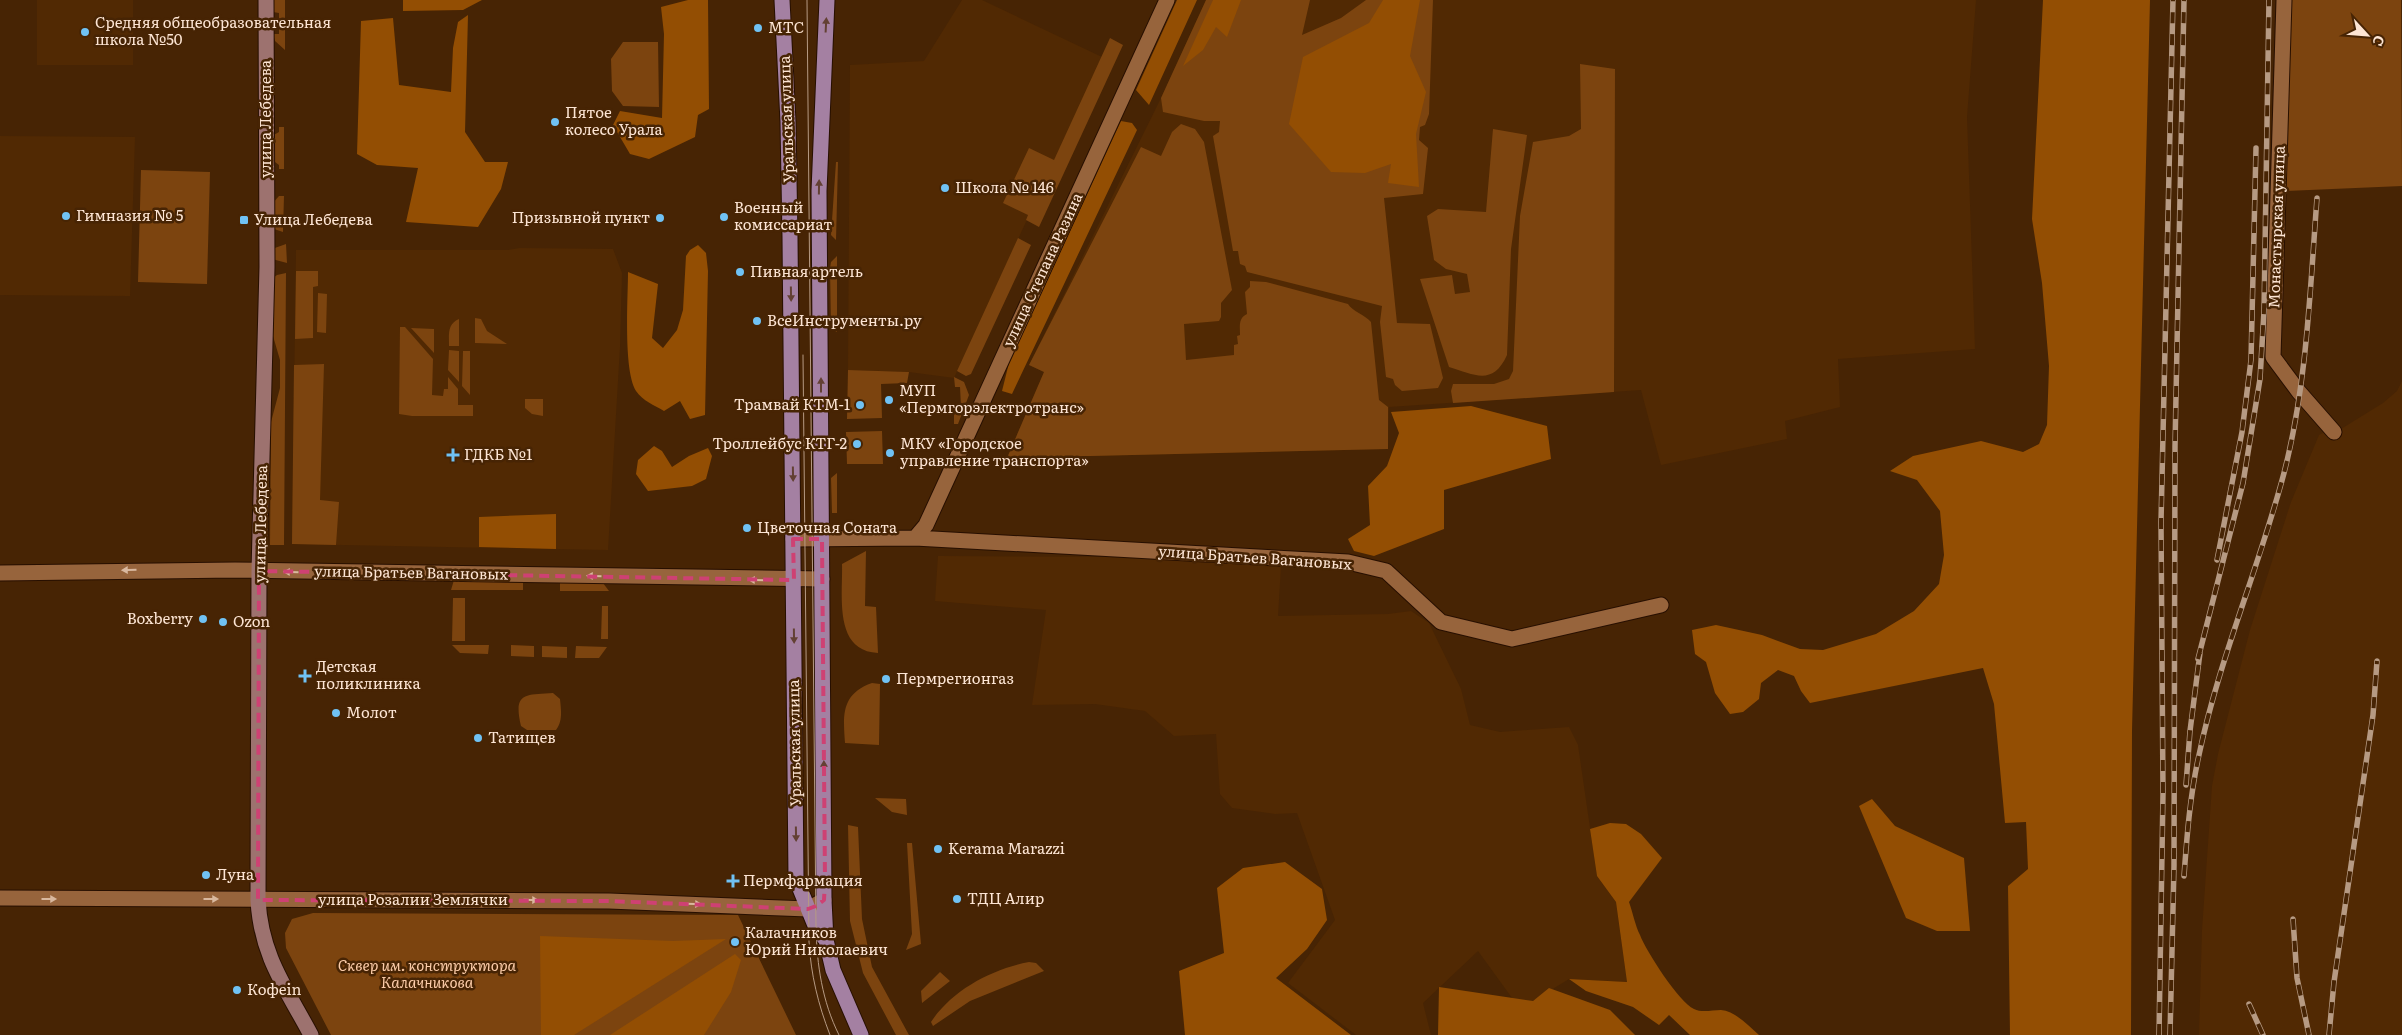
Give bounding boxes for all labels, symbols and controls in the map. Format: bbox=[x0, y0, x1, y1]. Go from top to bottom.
place label: Средняя общеобразовательная школа №50 bbox=[95, 10, 331, 50]
north arrow bbox=[2342, 10, 2392, 60]
place label: МТС bbox=[768, 15, 804, 38]
one-way arrow bbox=[822, 17, 830, 33]
marker: МТС bbox=[752, 22, 764, 34]
marker: Средняя общеобразовательная школа №50 bbox=[79, 26, 91, 38]
text: С bbox=[2368, 32, 2391, 50]
street label: Уральская улица bbox=[772, 54, 799, 183]
street label: улица Лебедева bbox=[253, 59, 276, 178]
place label: Пятое колесо Урала bbox=[565, 100, 664, 140]
marker: Пятое колесо Урала bbox=[549, 116, 561, 128]
street label: Монастырская улица bbox=[2261, 144, 2290, 309]
place label: Школа № 146 bbox=[955, 175, 1054, 198]
one-way arrow bbox=[815, 179, 823, 195]
marker: Школа № 146 bbox=[939, 182, 951, 194]
street label: улица Степана Разина bbox=[996, 188, 1088, 350]
place label: Военный комиссариат bbox=[734, 195, 832, 235]
place label: Гимназия № 5 bbox=[76, 203, 184, 226]
place label: Призывной пункт bbox=[512, 205, 650, 228]
place label: Улица Лебедева bbox=[254, 207, 374, 230]
marker: Гимназия № 5 bbox=[60, 210, 72, 222]
marker: Военный комиссариат bbox=[718, 211, 730, 223]
marker: Призывной пункт bbox=[654, 212, 666, 224]
marker: Улица Лебедева bbox=[238, 214, 250, 226]
place label: Пивная артель bbox=[750, 259, 863, 282]
marker: Пивная артель bbox=[734, 266, 746, 278]
one-way arrow bbox=[787, 286, 795, 302]
place label: ВсеИнструменты.ру bbox=[767, 308, 922, 331]
marker: ВсеИнструменты.ру bbox=[751, 315, 763, 327]
one-way arrow bbox=[816, 377, 824, 393]
place label: МУП «Пермгорэлектротранс» bbox=[899, 378, 1084, 418]
place label: Трамвай КТМ-1 bbox=[734, 392, 850, 415]
marker: МУП «Пермгорэлектротранс» bbox=[883, 394, 895, 406]
marker: Трамвай КТМ-1 bbox=[854, 399, 866, 411]
place label: Троллейбус КТГ-2 bbox=[712, 431, 847, 454]
place label: МКУ «Городское управление транспорта» bbox=[900, 431, 1089, 471]
marker: Троллейбус КТГ-2 bbox=[851, 438, 863, 450]
place label: ГДКБ №1 bbox=[464, 442, 532, 465]
marker: МКУ «Городское управление транспорта» bbox=[884, 447, 896, 459]
marker: ГДКБ №1 bbox=[446, 448, 460, 462]
street label: улица Лебедева bbox=[247, 464, 272, 583]
one-way arrow bbox=[789, 466, 797, 482]
place label: Цветочная Соната bbox=[757, 515, 898, 538]
marker: Цветочная Соната bbox=[741, 522, 753, 534]
street label: улица Братьев Вагановых bbox=[1158, 538, 1353, 575]
street label: улица Братьев Вагановых bbox=[314, 558, 509, 585]
one-way arrow bbox=[121, 566, 137, 574]
one-way arrow bbox=[283, 568, 299, 576]
one-way arrow bbox=[585, 572, 601, 580]
one-way arrow bbox=[748, 575, 764, 583]
place label: Boxberry bbox=[127, 606, 193, 629]
place label: Ozon bbox=[233, 609, 270, 632]
marker: Boxberry bbox=[197, 613, 209, 625]
marker: Ozon bbox=[217, 616, 229, 628]
one-way arrow bbox=[790, 628, 798, 644]
place label: Детская поликлиника bbox=[316, 654, 421, 694]
place label: Пермрегионгаз bbox=[896, 666, 1014, 689]
marker: Детская поликлиника bbox=[298, 669, 312, 683]
marker: Пермрегионгаз bbox=[880, 673, 892, 685]
street label: Уральская улица bbox=[781, 679, 806, 807]
place label: Молот bbox=[346, 700, 397, 723]
marker: Молот bbox=[330, 707, 342, 719]
place label: Татищев bbox=[488, 725, 556, 748]
marker: Татищев bbox=[472, 732, 484, 744]
one-way arrow bbox=[820, 760, 828, 776]
one-way arrow bbox=[792, 826, 800, 842]
place label: Kerama Marazzi bbox=[948, 836, 1065, 859]
marker: Kerama Marazzi bbox=[932, 843, 944, 855]
place label: Луна bbox=[216, 862, 255, 885]
place label: Пермфармация bbox=[743, 868, 863, 891]
marker: Луна bbox=[200, 869, 212, 881]
marker: Пермфармация bbox=[727, 875, 739, 887]
place label: ТДЦ Алир bbox=[967, 886, 1044, 909]
street label: улица Розалии Землячки bbox=[318, 887, 508, 910]
marker: ТДЦ Алир bbox=[951, 893, 963, 905]
one-way arrow bbox=[41, 895, 57, 903]
one-way arrow bbox=[203, 895, 219, 903]
one-way arrow bbox=[523, 897, 539, 905]
one-way arrow bbox=[686, 901, 702, 909]
place label: Калачников Юрий Николаевич bbox=[745, 920, 888, 960]
marker: Калачников Юрий Николаевич bbox=[729, 936, 741, 948]
park label: Сквер им. конструктора Калачникова bbox=[338, 953, 517, 993]
place label: Кофеin bbox=[247, 977, 302, 1000]
marker: Кофеin bbox=[231, 984, 243, 996]

